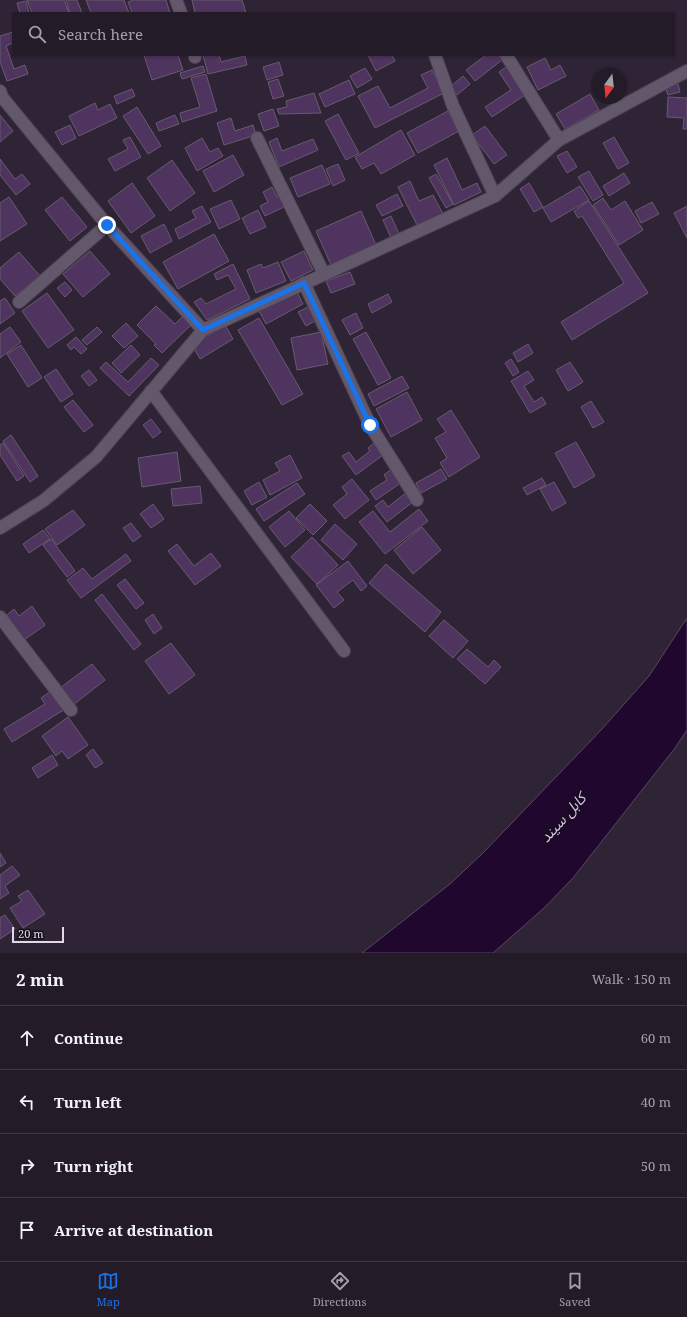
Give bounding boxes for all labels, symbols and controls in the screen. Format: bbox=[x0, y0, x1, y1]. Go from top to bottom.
search box bbox=[12, 12, 675, 56]
icon: search bbox=[26, 23, 48, 45]
text: Search here bbox=[58, 24, 143, 44]
north arrow bbox=[591, 68, 627, 104]
route end bbox=[98, 216, 116, 234]
route start bbox=[361, 416, 379, 434]
water label: کابل سيند bbox=[535, 786, 592, 846]
scale bar bbox=[12, 925, 64, 944]
text: 20 m bbox=[18, 926, 44, 941]
text: 2 min bbox=[16, 968, 64, 991]
text: Walk · 150 m bbox=[592, 970, 671, 988]
icon: ahead bbox=[16, 1027, 38, 1049]
text: Continue bbox=[54, 1028, 123, 1048]
text: 60 m bbox=[641, 1029, 671, 1047]
icon: left bbox=[16, 1091, 38, 1113]
text: Turn left bbox=[54, 1092, 122, 1112]
text: 40 m bbox=[641, 1093, 671, 1111]
icon: right bbox=[16, 1155, 38, 1177]
text: Turn right bbox=[54, 1156, 133, 1176]
text: 50 m bbox=[641, 1157, 671, 1175]
icon: arrive bbox=[16, 1219, 38, 1241]
text: Arrive at destination bbox=[54, 1220, 213, 1240]
tab: Map bbox=[96, 1270, 120, 1309]
tab: Directions bbox=[313, 1270, 366, 1309]
tab: Saved bbox=[559, 1270, 591, 1309]

